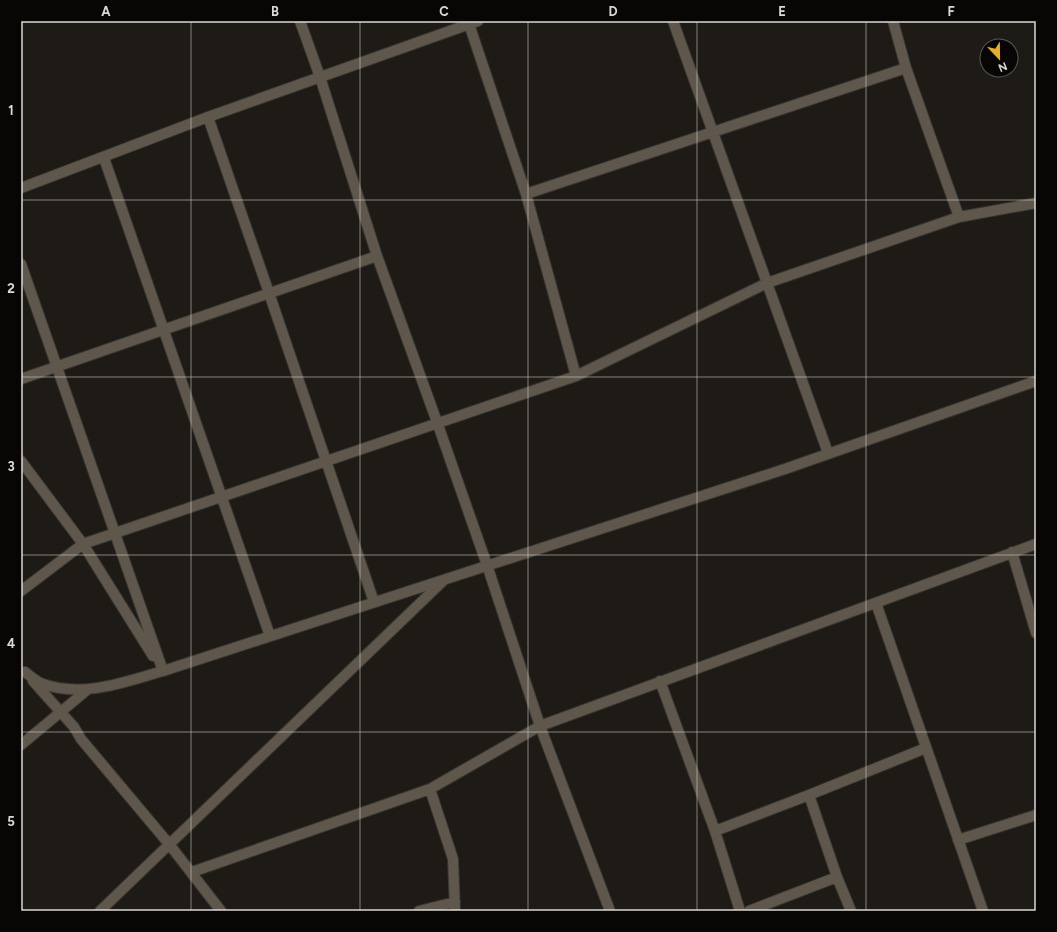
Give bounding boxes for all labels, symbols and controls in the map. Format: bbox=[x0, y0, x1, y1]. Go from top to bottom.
text: A bbox=[101, 4, 111, 19]
text: B bbox=[271, 4, 279, 19]
text: C bbox=[439, 4, 449, 19]
text: D bbox=[608, 4, 618, 19]
text: E bbox=[778, 4, 786, 19]
text: F bbox=[947, 4, 955, 19]
north arrow bbox=[979, 38, 1019, 78]
text: N bbox=[996, 59, 1009, 74]
text: 1 bbox=[8, 103, 14, 118]
text: 2 bbox=[7, 281, 15, 296]
text: 3 bbox=[7, 459, 15, 474]
text: 4 bbox=[7, 636, 15, 651]
text: 5 bbox=[7, 814, 15, 829]

